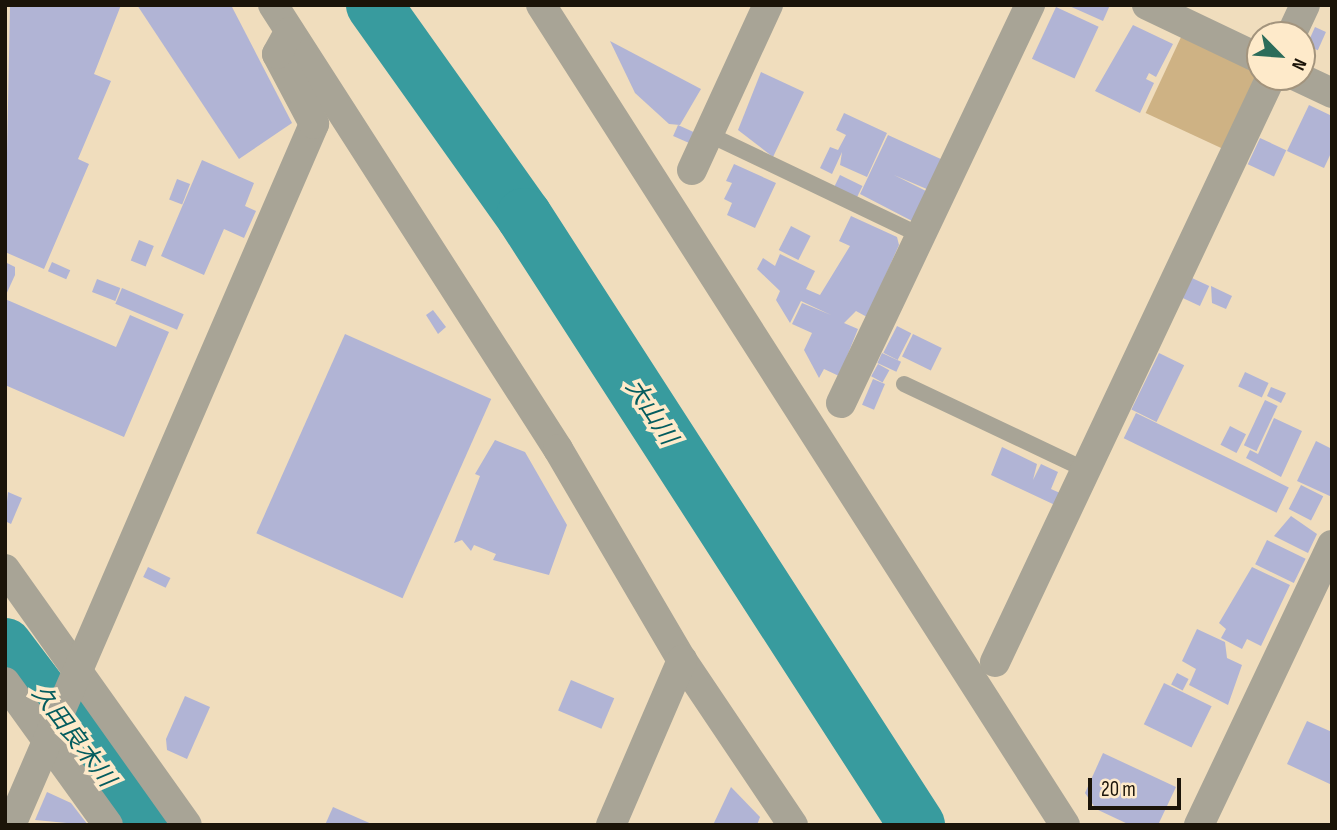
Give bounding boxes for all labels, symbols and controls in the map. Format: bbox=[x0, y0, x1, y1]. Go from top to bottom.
north arrow bbox=[1246, 21, 1316, 91]
text: N bbox=[1286, 55, 1311, 74]
water label: 大山川 bbox=[619, 374, 683, 450]
water label: 久田良木川 bbox=[25, 679, 121, 793]
scale bar bbox=[1092, 764, 1185, 808]
text: 20 m bbox=[1101, 777, 1136, 802]

